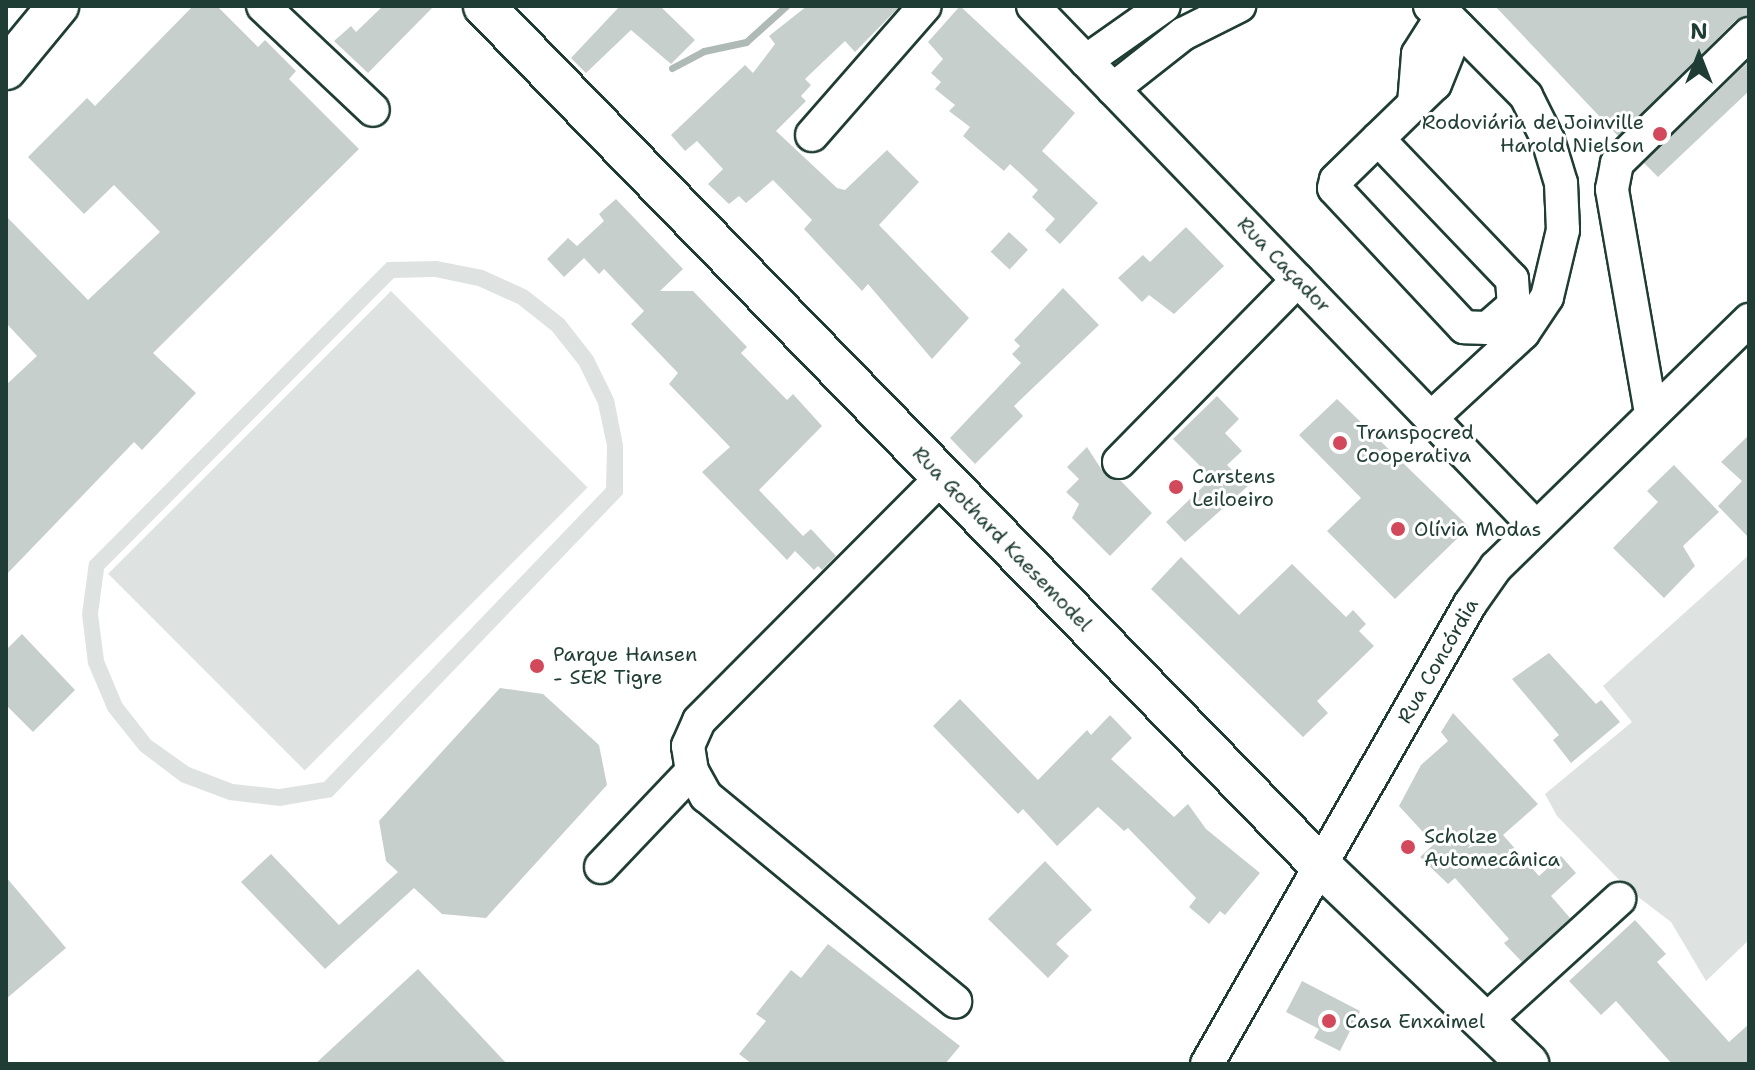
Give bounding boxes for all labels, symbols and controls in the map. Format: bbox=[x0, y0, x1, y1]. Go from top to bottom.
north arrow bbox=[1659, 16, 1739, 96]
text: N bbox=[1690, 17, 1708, 46]
place label: Rodoviária de Joinville Harold Nielson bbox=[1422, 110, 1644, 157]
marker: Rodoviária de Joinville Harold Nielson bbox=[1651, 125, 1669, 143]
street label: Rua Caçador bbox=[1232, 212, 1336, 318]
place label: Transpocred Cooperativa bbox=[1356, 420, 1474, 467]
marker: Transpocred Cooperativa bbox=[1331, 434, 1349, 452]
street label: Rua Gothard Kaesemodel bbox=[907, 442, 1097, 636]
place label: Carstens Leiloeiro bbox=[1192, 464, 1276, 511]
marker: Carstens Leiloeiro bbox=[1167, 478, 1185, 496]
place label: Olívia Modas bbox=[1414, 517, 1541, 541]
marker: Olívia Modas bbox=[1389, 520, 1407, 538]
street label: Rua Concórdia bbox=[1392, 594, 1484, 728]
place label: Parque Hansen - SER Tigre bbox=[553, 642, 697, 689]
marker: Parque Hansen - SER Tigre bbox=[528, 657, 546, 675]
place label: Scholze Automecânica bbox=[1424, 824, 1560, 871]
marker: Scholze Automecânica bbox=[1399, 838, 1417, 856]
place label: Casa Enxaimel bbox=[1345, 1009, 1485, 1033]
marker: Casa Enxaimel bbox=[1320, 1012, 1338, 1030]

